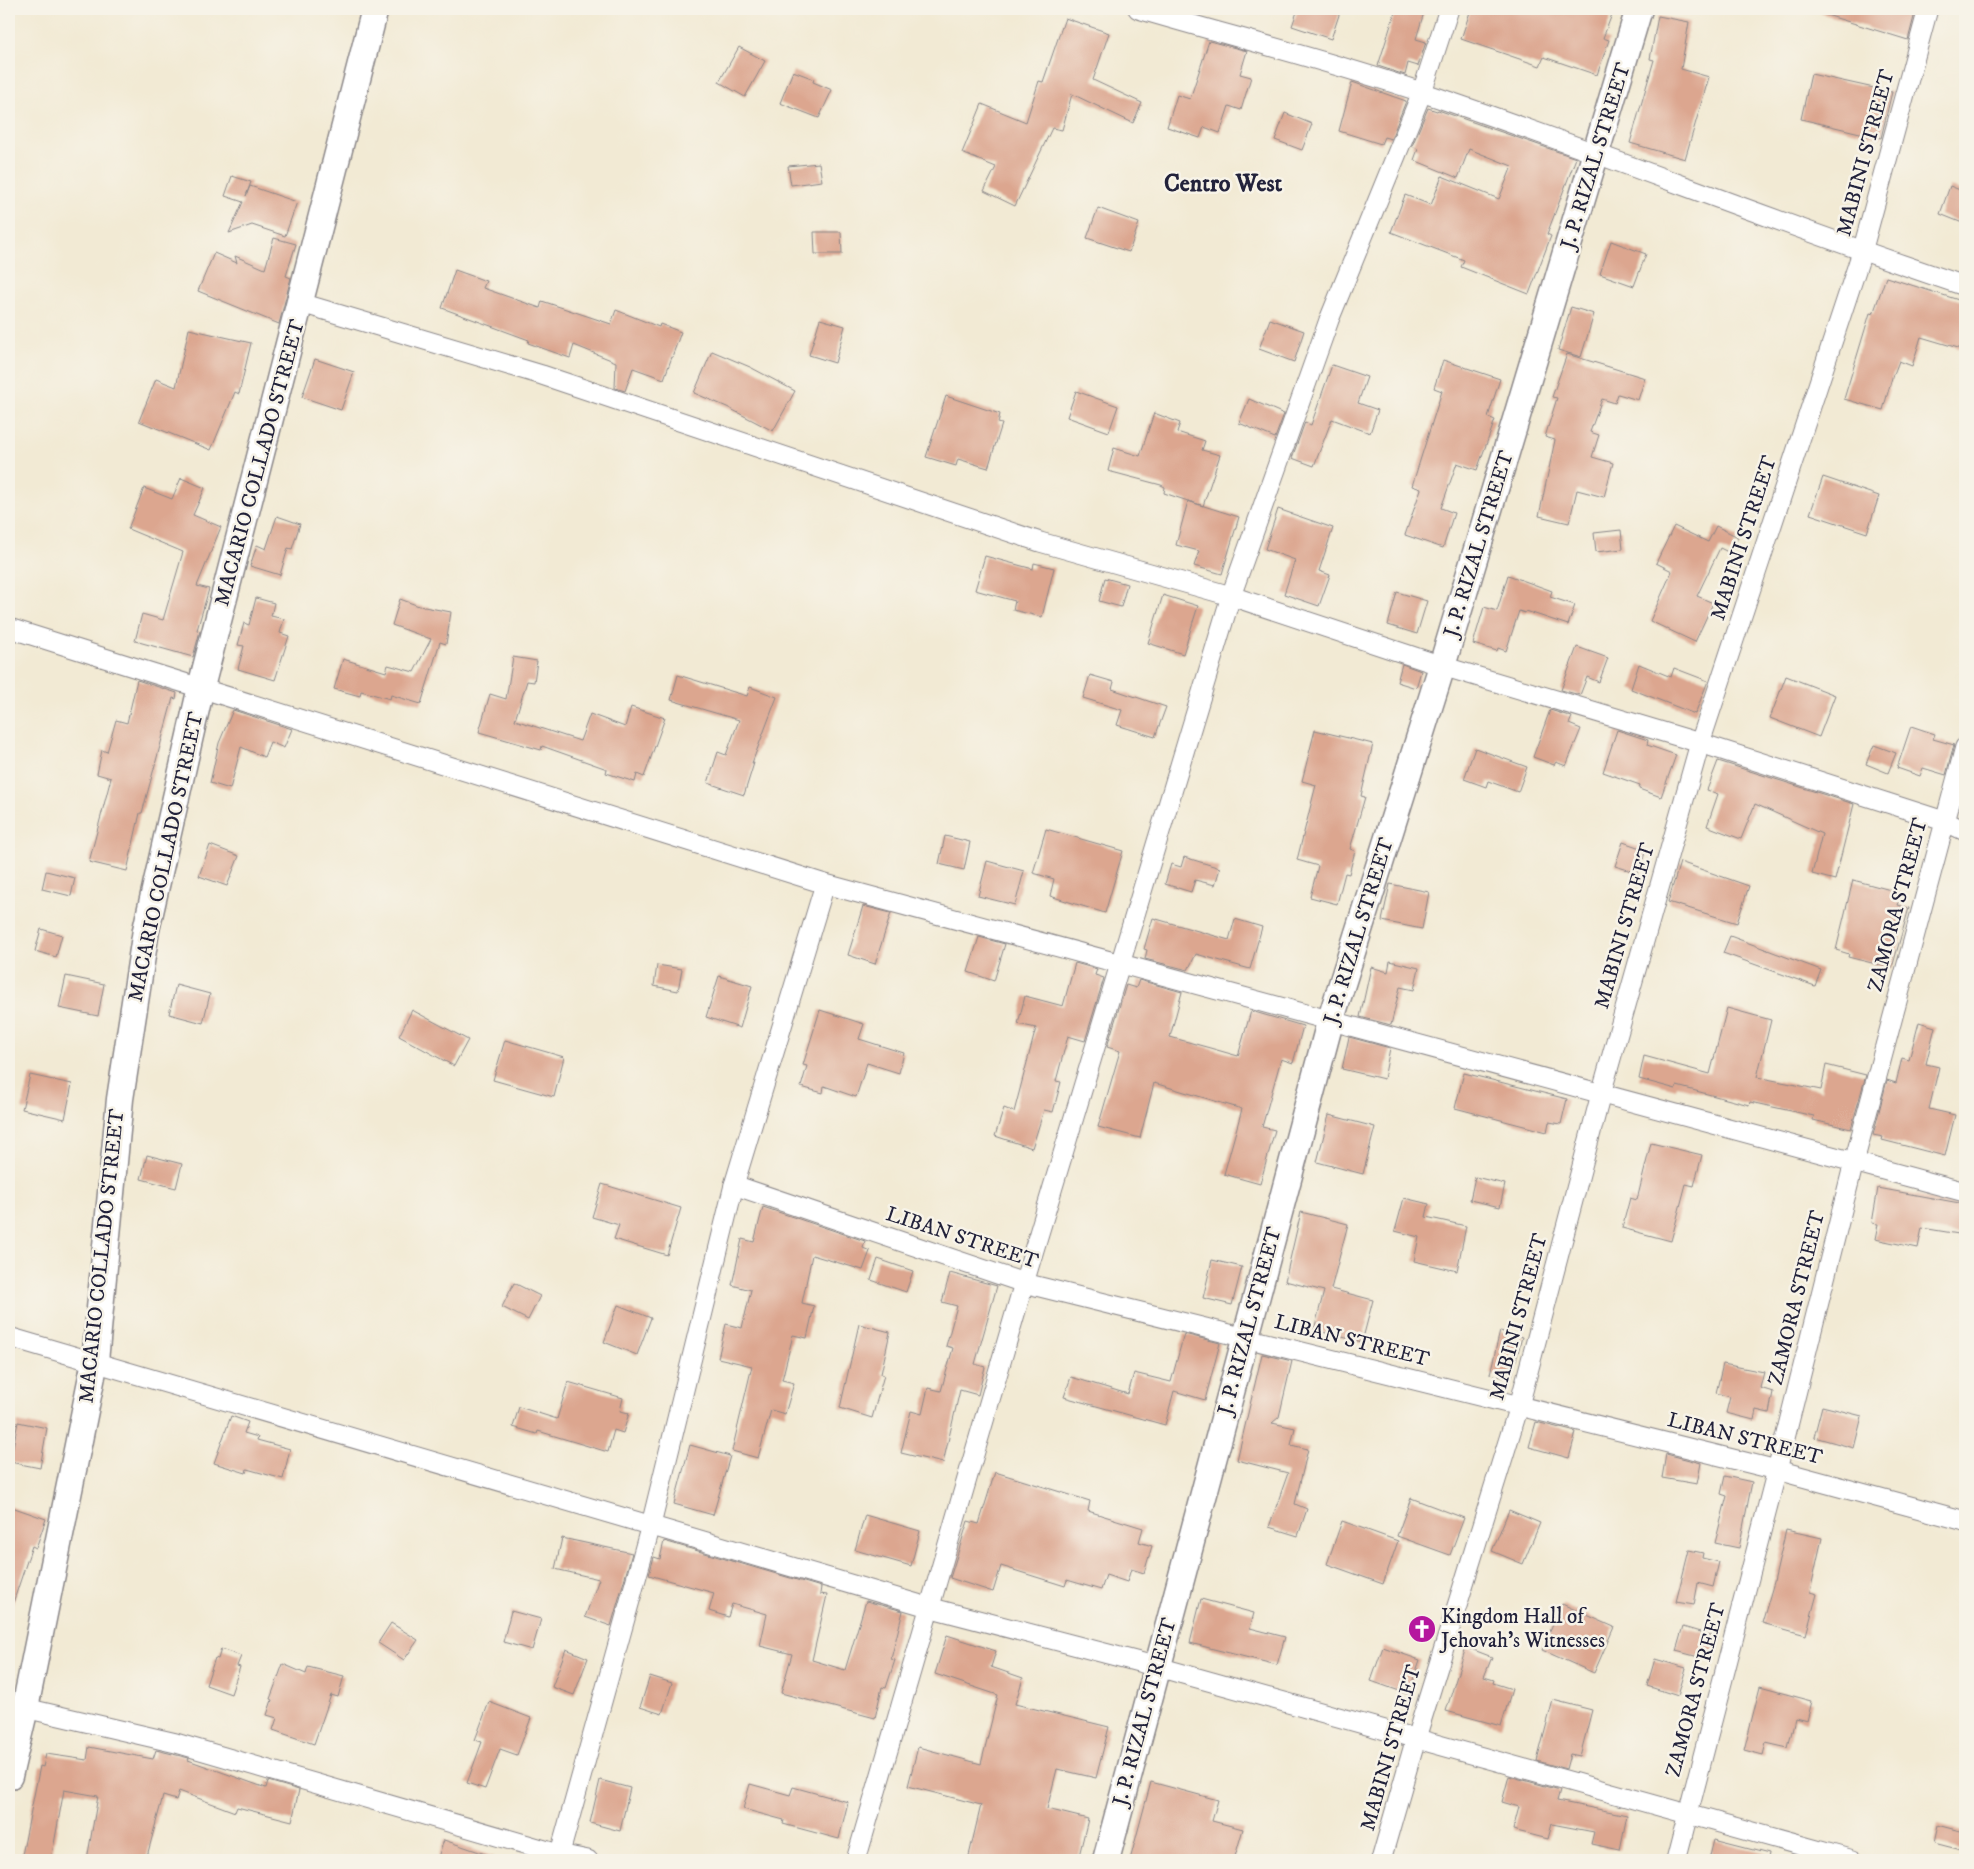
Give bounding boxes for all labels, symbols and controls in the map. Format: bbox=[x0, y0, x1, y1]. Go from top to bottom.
street label: J. P. RIZAL STREET bbox=[1555, 60, 1637, 254]
street label: MABINI STREET bbox=[1831, 67, 1901, 239]
district label: Centro West bbox=[1164, 169, 1282, 199]
street label: MACARIO COLLADO STREET bbox=[209, 317, 311, 609]
street label: J. P. RIZAL STREET bbox=[1438, 448, 1520, 642]
street label: MABINI STREET bbox=[1705, 452, 1783, 624]
street label: MACARIO COLLADO STREET bbox=[123, 710, 209, 1004]
street label: ZAMORA STREET bbox=[1862, 815, 1934, 995]
street label: J. P. RIZAL STREET bbox=[1318, 835, 1400, 1029]
street label: MABINI STREET bbox=[1589, 840, 1661, 1012]
street label: MACARIO COLLADO STREET bbox=[74, 1108, 130, 1404]
street label: LIBAN STREET bbox=[883, 1201, 1042, 1275]
street label: ZAMORA STREET bbox=[1763, 1208, 1831, 1388]
street label: J. P. RIZAL STREET bbox=[1212, 1224, 1288, 1420]
street label: MABINI STREET bbox=[1484, 1231, 1554, 1403]
street label: LIBAN STREET bbox=[1272, 1309, 1432, 1373]
street label: LIBAN STREET bbox=[1665, 1407, 1825, 1471]
street label: ZAMORA STREET bbox=[1660, 1600, 1732, 1780]
place label: Kingdom Hall of Jehovah's Witnesses bbox=[1439, 1604, 1605, 1654]
church icon: Kingdom Hall of Jehovah's Witnesses bbox=[1407, 1614, 1437, 1644]
street label: J. P. RIZAL STREET bbox=[1107, 1615, 1183, 1811]
street label: MABINI STREET bbox=[1355, 1662, 1427, 1834]

